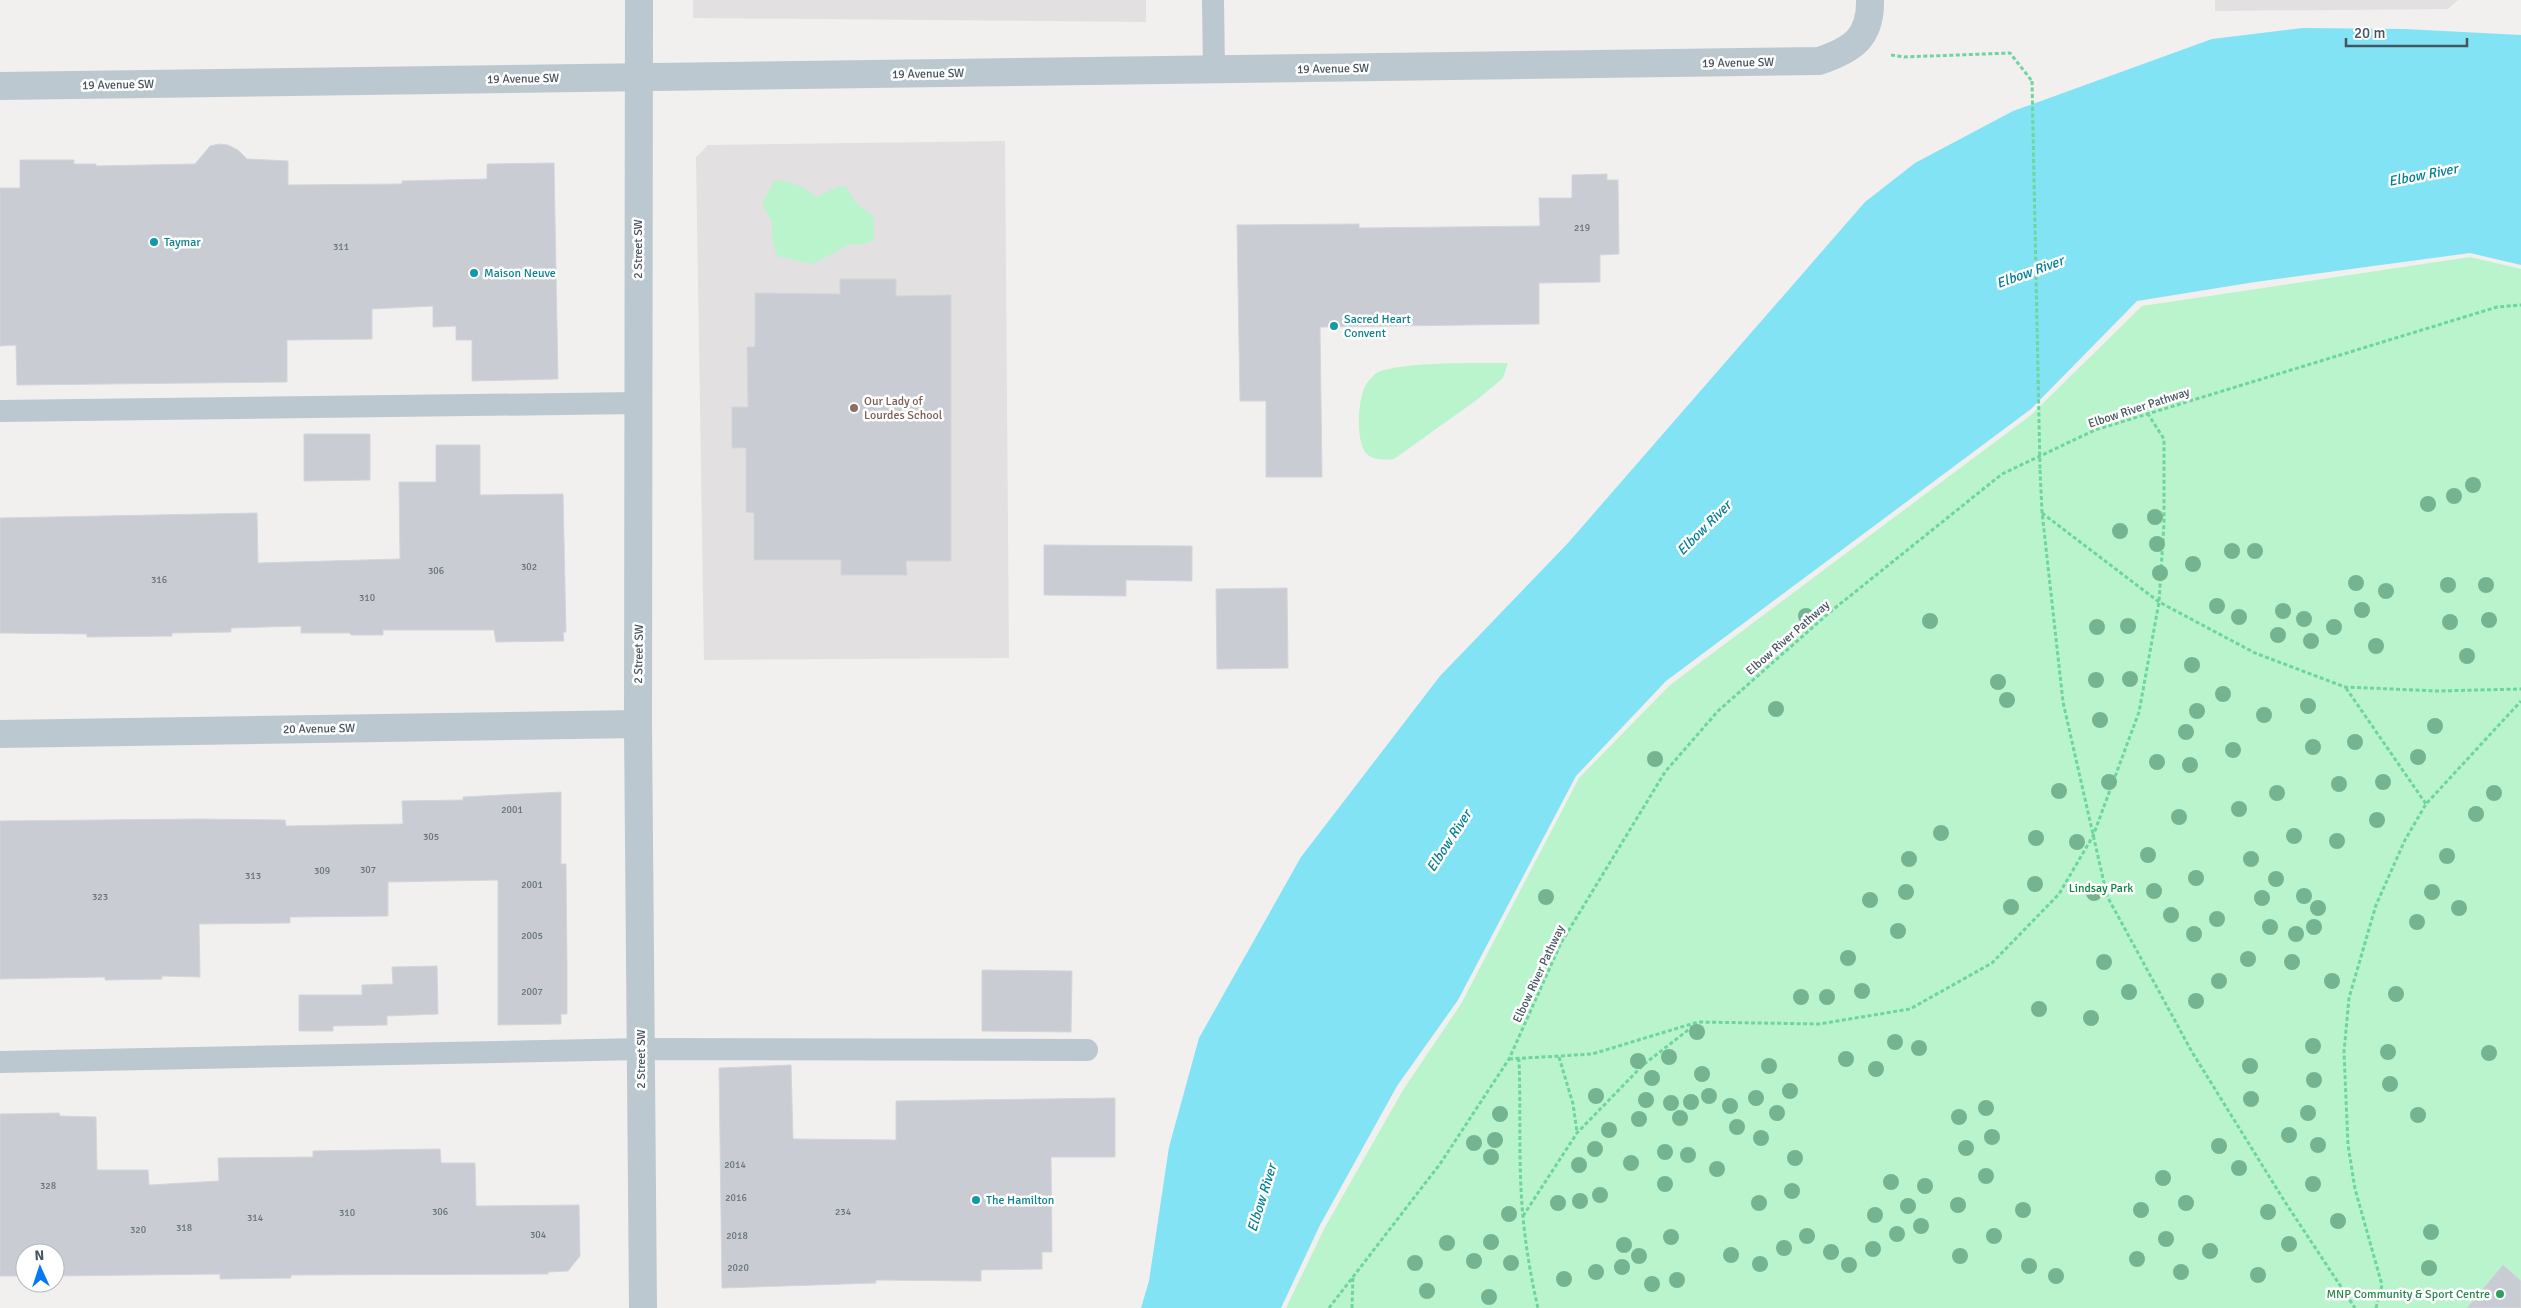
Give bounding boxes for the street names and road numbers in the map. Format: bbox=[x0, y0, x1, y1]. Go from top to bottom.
street label: 19 Avenue SW bbox=[1702, 55, 1774, 71]
street label: 19 Avenue SW bbox=[1297, 61, 1369, 77]
street label: 19 Avenue SW bbox=[892, 66, 964, 82]
street label: 19 Avenue SW bbox=[487, 71, 559, 87]
street label: 19 Avenue SW bbox=[82, 77, 154, 93]
street label: 2 Street SW bbox=[631, 219, 646, 279]
street label: Elbow River Pathway bbox=[2086, 384, 2192, 432]
street label: Elbow River Pathway bbox=[1743, 597, 1833, 678]
street label: 2 Street SW bbox=[631, 624, 647, 684]
street label: 20 Avenue SW bbox=[283, 721, 355, 737]
street label: Elbow River Pathway bbox=[1510, 922, 1568, 1025]
street label: 2 Street SW bbox=[634, 1029, 649, 1089]

